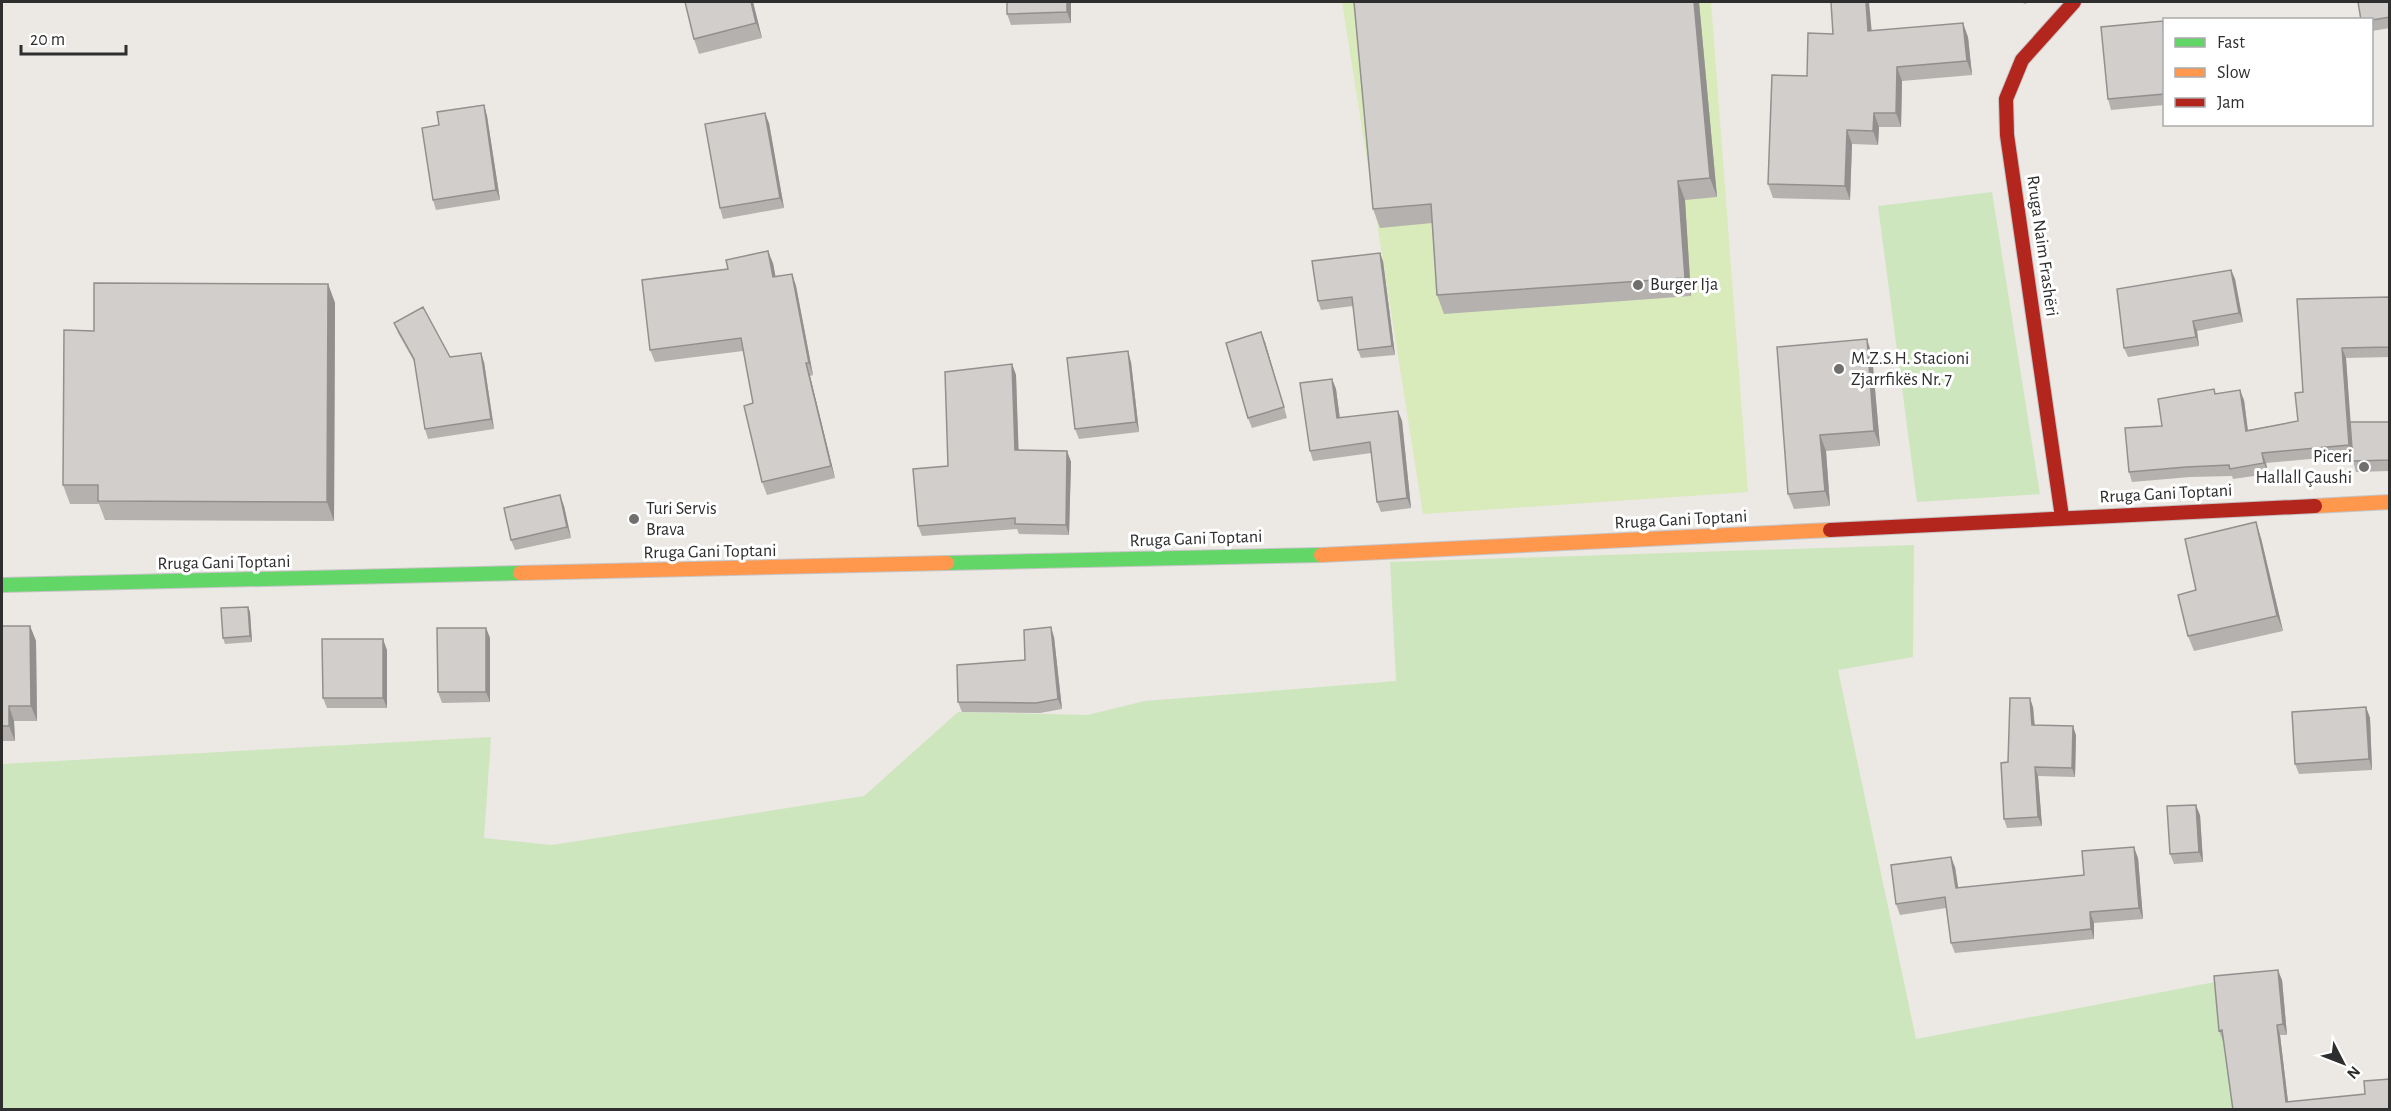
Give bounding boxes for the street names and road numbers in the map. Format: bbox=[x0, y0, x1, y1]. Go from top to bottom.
street label: Rruga Naim Frashëri bbox=[2023, 174, 2061, 318]
street label: Rruga Gani Toptani bbox=[2099, 482, 2233, 506]
street label: Rruga Gani Toptani bbox=[1614, 508, 1748, 532]
street label: Rruga Gani Toptani bbox=[1129, 528, 1263, 550]
street label: Rruga Gani Toptani bbox=[643, 542, 777, 562]
street label: Rruga Gani Toptani bbox=[157, 553, 291, 573]

